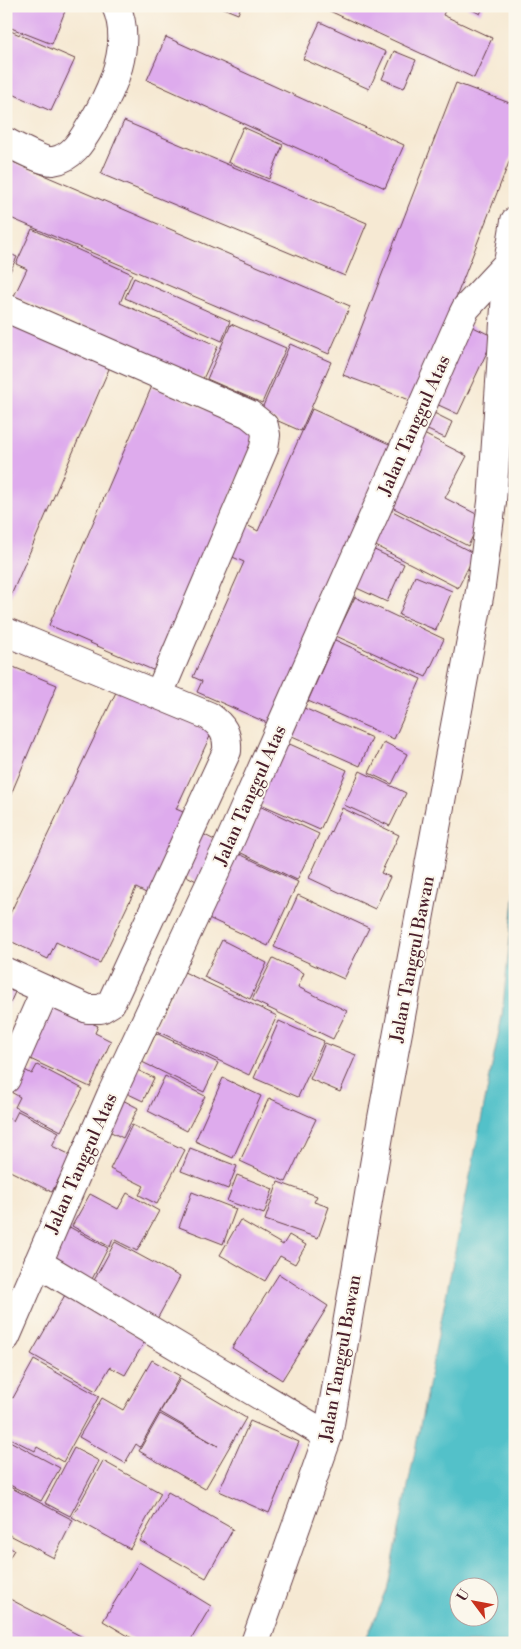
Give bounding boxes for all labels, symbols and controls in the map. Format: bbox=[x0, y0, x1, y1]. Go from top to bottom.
street label: Jalan Tanggul Atas bbox=[373, 351, 456, 500]
street label: Jalan Tanggul Atas bbox=[209, 721, 292, 870]
street label: Jalan Tanggul Bawan bbox=[385, 874, 440, 1045]
street label: Jalan Tanggul Atas bbox=[40, 1089, 123, 1238]
street label: Jalan Tanggul Bawan bbox=[314, 1273, 367, 1444]
north arrow bbox=[448, 1576, 498, 1626]
text: U bbox=[453, 1586, 474, 1605]

